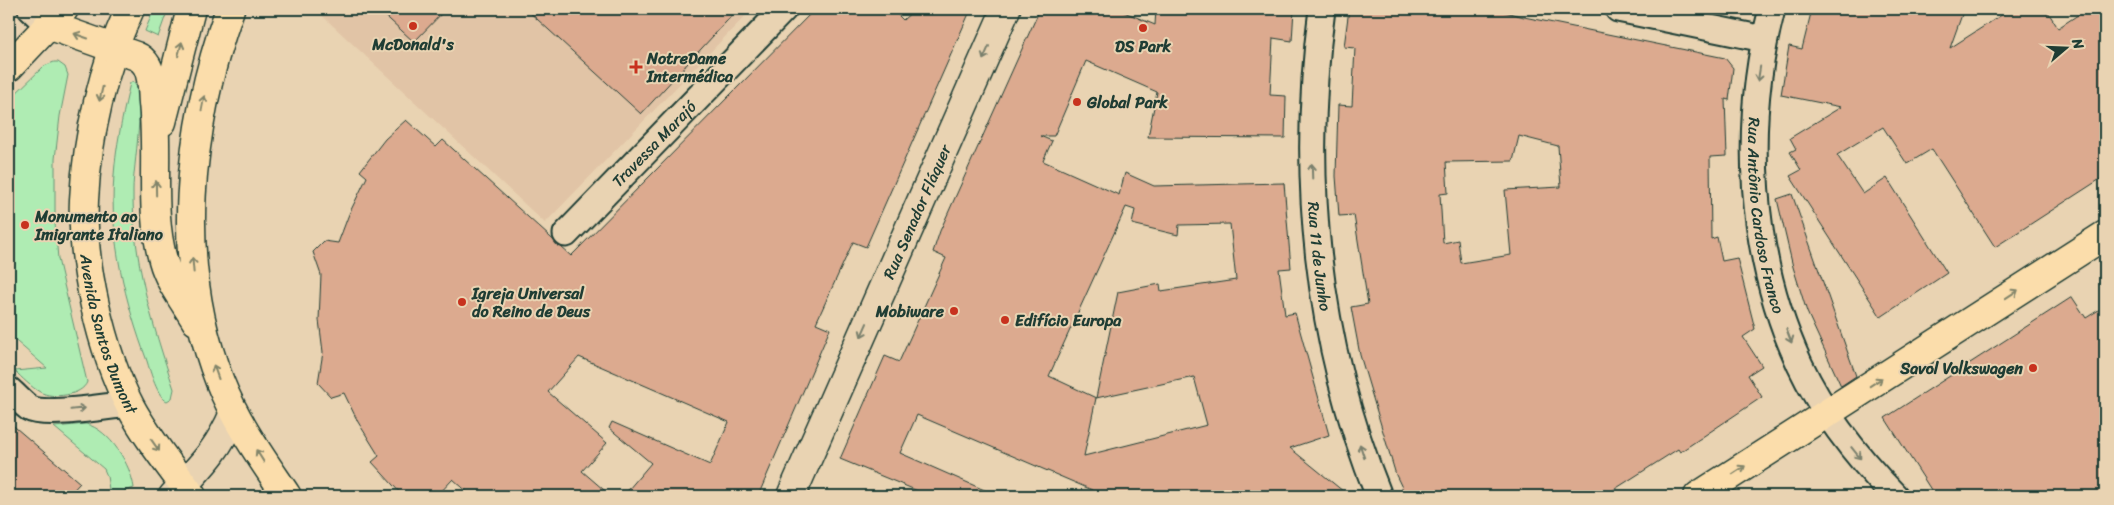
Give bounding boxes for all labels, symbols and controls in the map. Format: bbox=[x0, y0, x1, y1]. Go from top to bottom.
marker: McDonald's bbox=[407, 20, 419, 32]
marker: DS Park bbox=[1137, 22, 1149, 34]
north arrow bbox=[2042, 22, 2092, 72]
one-way arrow bbox=[73, 30, 89, 40]
place label: McDonald's bbox=[371, 30, 455, 59]
place label: DS Park bbox=[1115, 32, 1172, 61]
text: N bbox=[2064, 34, 2091, 53]
one-way arrow bbox=[176, 42, 186, 58]
place label: NotreDame Intermédica bbox=[646, 44, 734, 91]
one-way arrow bbox=[981, 45, 991, 60]
marker: NotreDame Intermédica bbox=[629, 60, 643, 74]
one-way arrow bbox=[1753, 65, 1763, 81]
one-way arrow bbox=[96, 85, 105, 101]
place label: Global Park bbox=[1086, 88, 1168, 117]
street label: Travessa Marajó bbox=[604, 93, 704, 194]
one-way arrow bbox=[199, 95, 209, 111]
marker: Global Park bbox=[1071, 96, 1083, 108]
street label: Rua Antônio Cardoso Franco bbox=[1739, 117, 1793, 318]
street label: Rua Senador Fláquer bbox=[875, 138, 960, 284]
one-way arrow bbox=[1307, 164, 1317, 180]
one-way arrow bbox=[151, 180, 161, 196]
street label: Rua 11 de Junho bbox=[1299, 201, 1340, 313]
place label: Monumento ao Imigrante Italiano bbox=[34, 202, 164, 249]
marker: Monumento ao Imigrante Italiano bbox=[19, 219, 31, 231]
street label: Avenida Santos Dumont bbox=[71, 251, 146, 420]
one-way arrow bbox=[189, 257, 198, 273]
place label: Igreja Universal do Reino de Deus bbox=[471, 279, 591, 326]
one-way arrow bbox=[2005, 289, 2019, 299]
marker: Igreja Universal do Reino de Deus bbox=[456, 296, 468, 308]
place label: Mobiware bbox=[875, 297, 945, 326]
marker: Mobiware bbox=[948, 305, 960, 317]
place label: Edifício Europa bbox=[1015, 306, 1122, 335]
marker: Edifício Europa bbox=[999, 314, 1011, 326]
one-way arrow bbox=[859, 322, 869, 337]
one-way arrow bbox=[1785, 328, 1794, 344]
place label: Savol Volkswagen bbox=[1899, 354, 2023, 383]
marker: Savol Volkswagen bbox=[2027, 362, 2039, 374]
one-way arrow bbox=[211, 365, 220, 381]
one-way arrow bbox=[1868, 377, 1882, 387]
one-way arrow bbox=[70, 404, 86, 414]
one-way arrow bbox=[150, 438, 160, 452]
one-way arrow bbox=[1357, 443, 1366, 459]
one-way arrow bbox=[1850, 446, 1861, 459]
one-way arrow bbox=[255, 449, 265, 463]
one-way arrow bbox=[1732, 465, 1746, 475]

